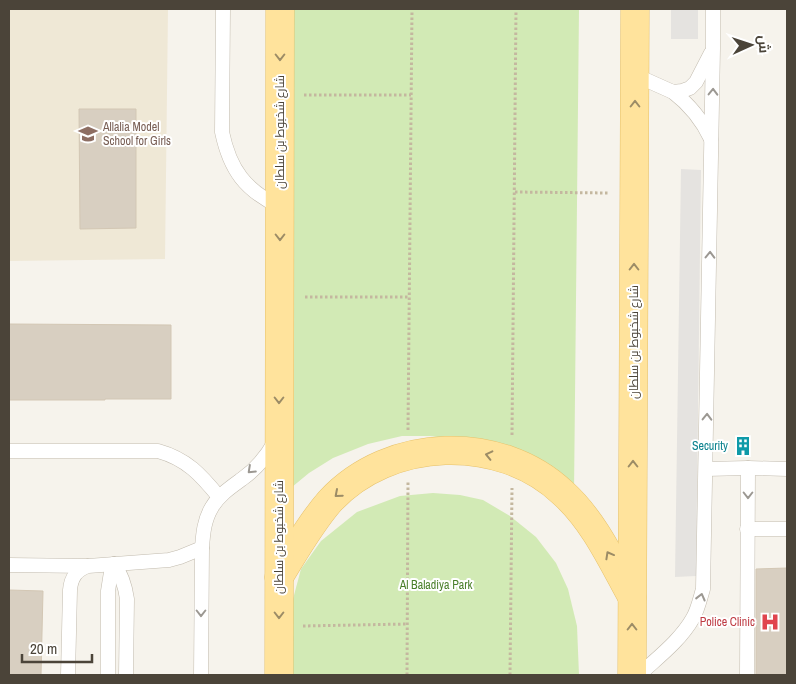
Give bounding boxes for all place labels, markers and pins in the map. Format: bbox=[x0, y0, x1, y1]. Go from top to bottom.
place label: Allalia Model School for Girls bbox=[102, 119, 171, 149]
school or university icon: Allalia Model School for Girls bbox=[77, 123, 99, 145]
building icon: Security bbox=[732, 435, 754, 457]
place label: Security bbox=[692, 438, 728, 454]
hospital icon: Police Clinic bbox=[759, 611, 781, 633]
place label: Police Clinic bbox=[700, 614, 755, 630]

